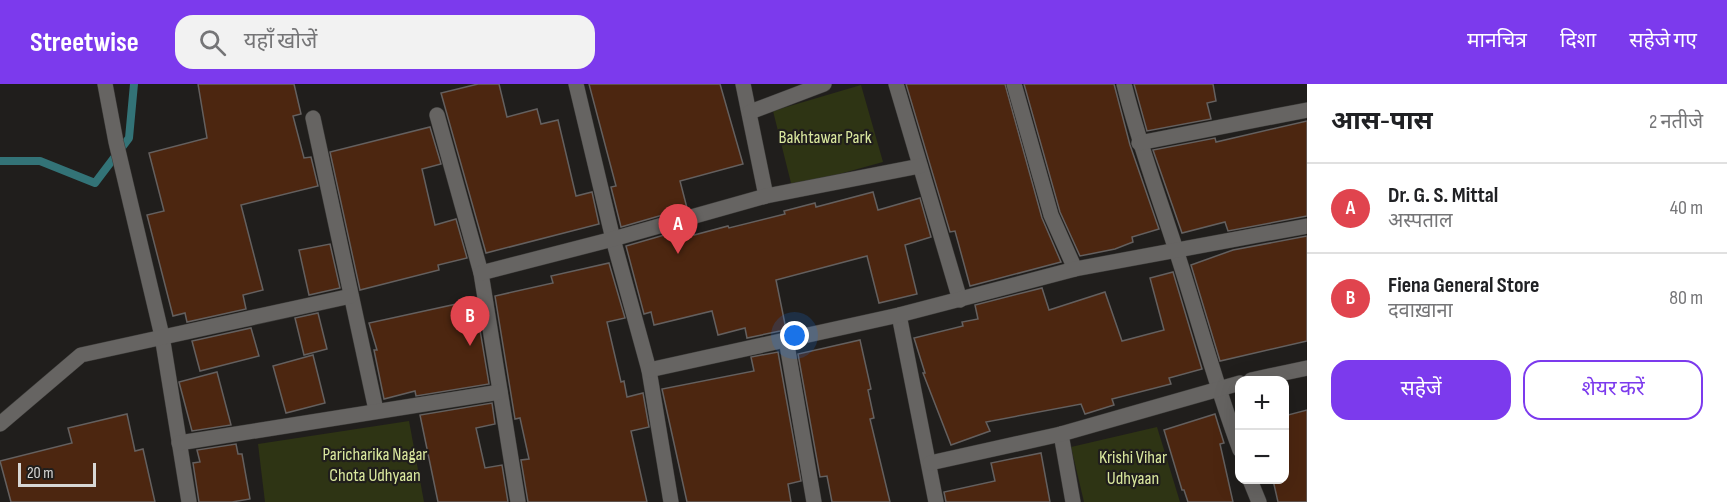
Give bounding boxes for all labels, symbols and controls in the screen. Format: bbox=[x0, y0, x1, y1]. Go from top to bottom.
search box bbox=[175, 15, 595, 69]
text: Streetwise bbox=[30, 26, 139, 59]
icon: search bbox=[196, 26, 229, 59]
text: यहाँ खोजें bbox=[244, 28, 317, 55]
text: मानचित्र bbox=[1467, 28, 1527, 53]
text: दिशा bbox=[1560, 28, 1596, 53]
text: सहेजे गए bbox=[1629, 28, 1697, 53]
text: आस-पास bbox=[1331, 106, 1433, 137]
text: 2 नतीजे bbox=[1649, 110, 1703, 134]
park label: Bakhtawar Park bbox=[778, 127, 872, 148]
text: Dr. G. S. Mittal bbox=[1388, 182, 1498, 209]
text: A bbox=[1346, 196, 1355, 220]
text: 40 m bbox=[1670, 196, 1703, 220]
pin: A bbox=[658, 204, 698, 254]
text: अस्पताल bbox=[1388, 209, 1453, 233]
text: Fiena General Store bbox=[1388, 272, 1539, 299]
text: B bbox=[1346, 286, 1355, 310]
text: 80 m bbox=[1669, 286, 1703, 310]
pin: B bbox=[450, 296, 490, 346]
text: दवाख़ाना bbox=[1388, 299, 1453, 323]
your location bbox=[780, 321, 809, 350]
button: सहेजें bbox=[1331, 360, 1511, 420]
button: शेयर करें bbox=[1523, 360, 1703, 420]
map controls bbox=[1235, 376, 1289, 484]
button: + bbox=[1235, 376, 1289, 430]
button: − bbox=[1235, 430, 1289, 484]
park label: Paricharika Nagar Chota Udhyaan bbox=[323, 444, 427, 486]
park label: Krishi Vihar Udhyaan bbox=[1099, 447, 1167, 489]
scale bar bbox=[18, 460, 96, 488]
text: 20 m bbox=[27, 464, 54, 483]

